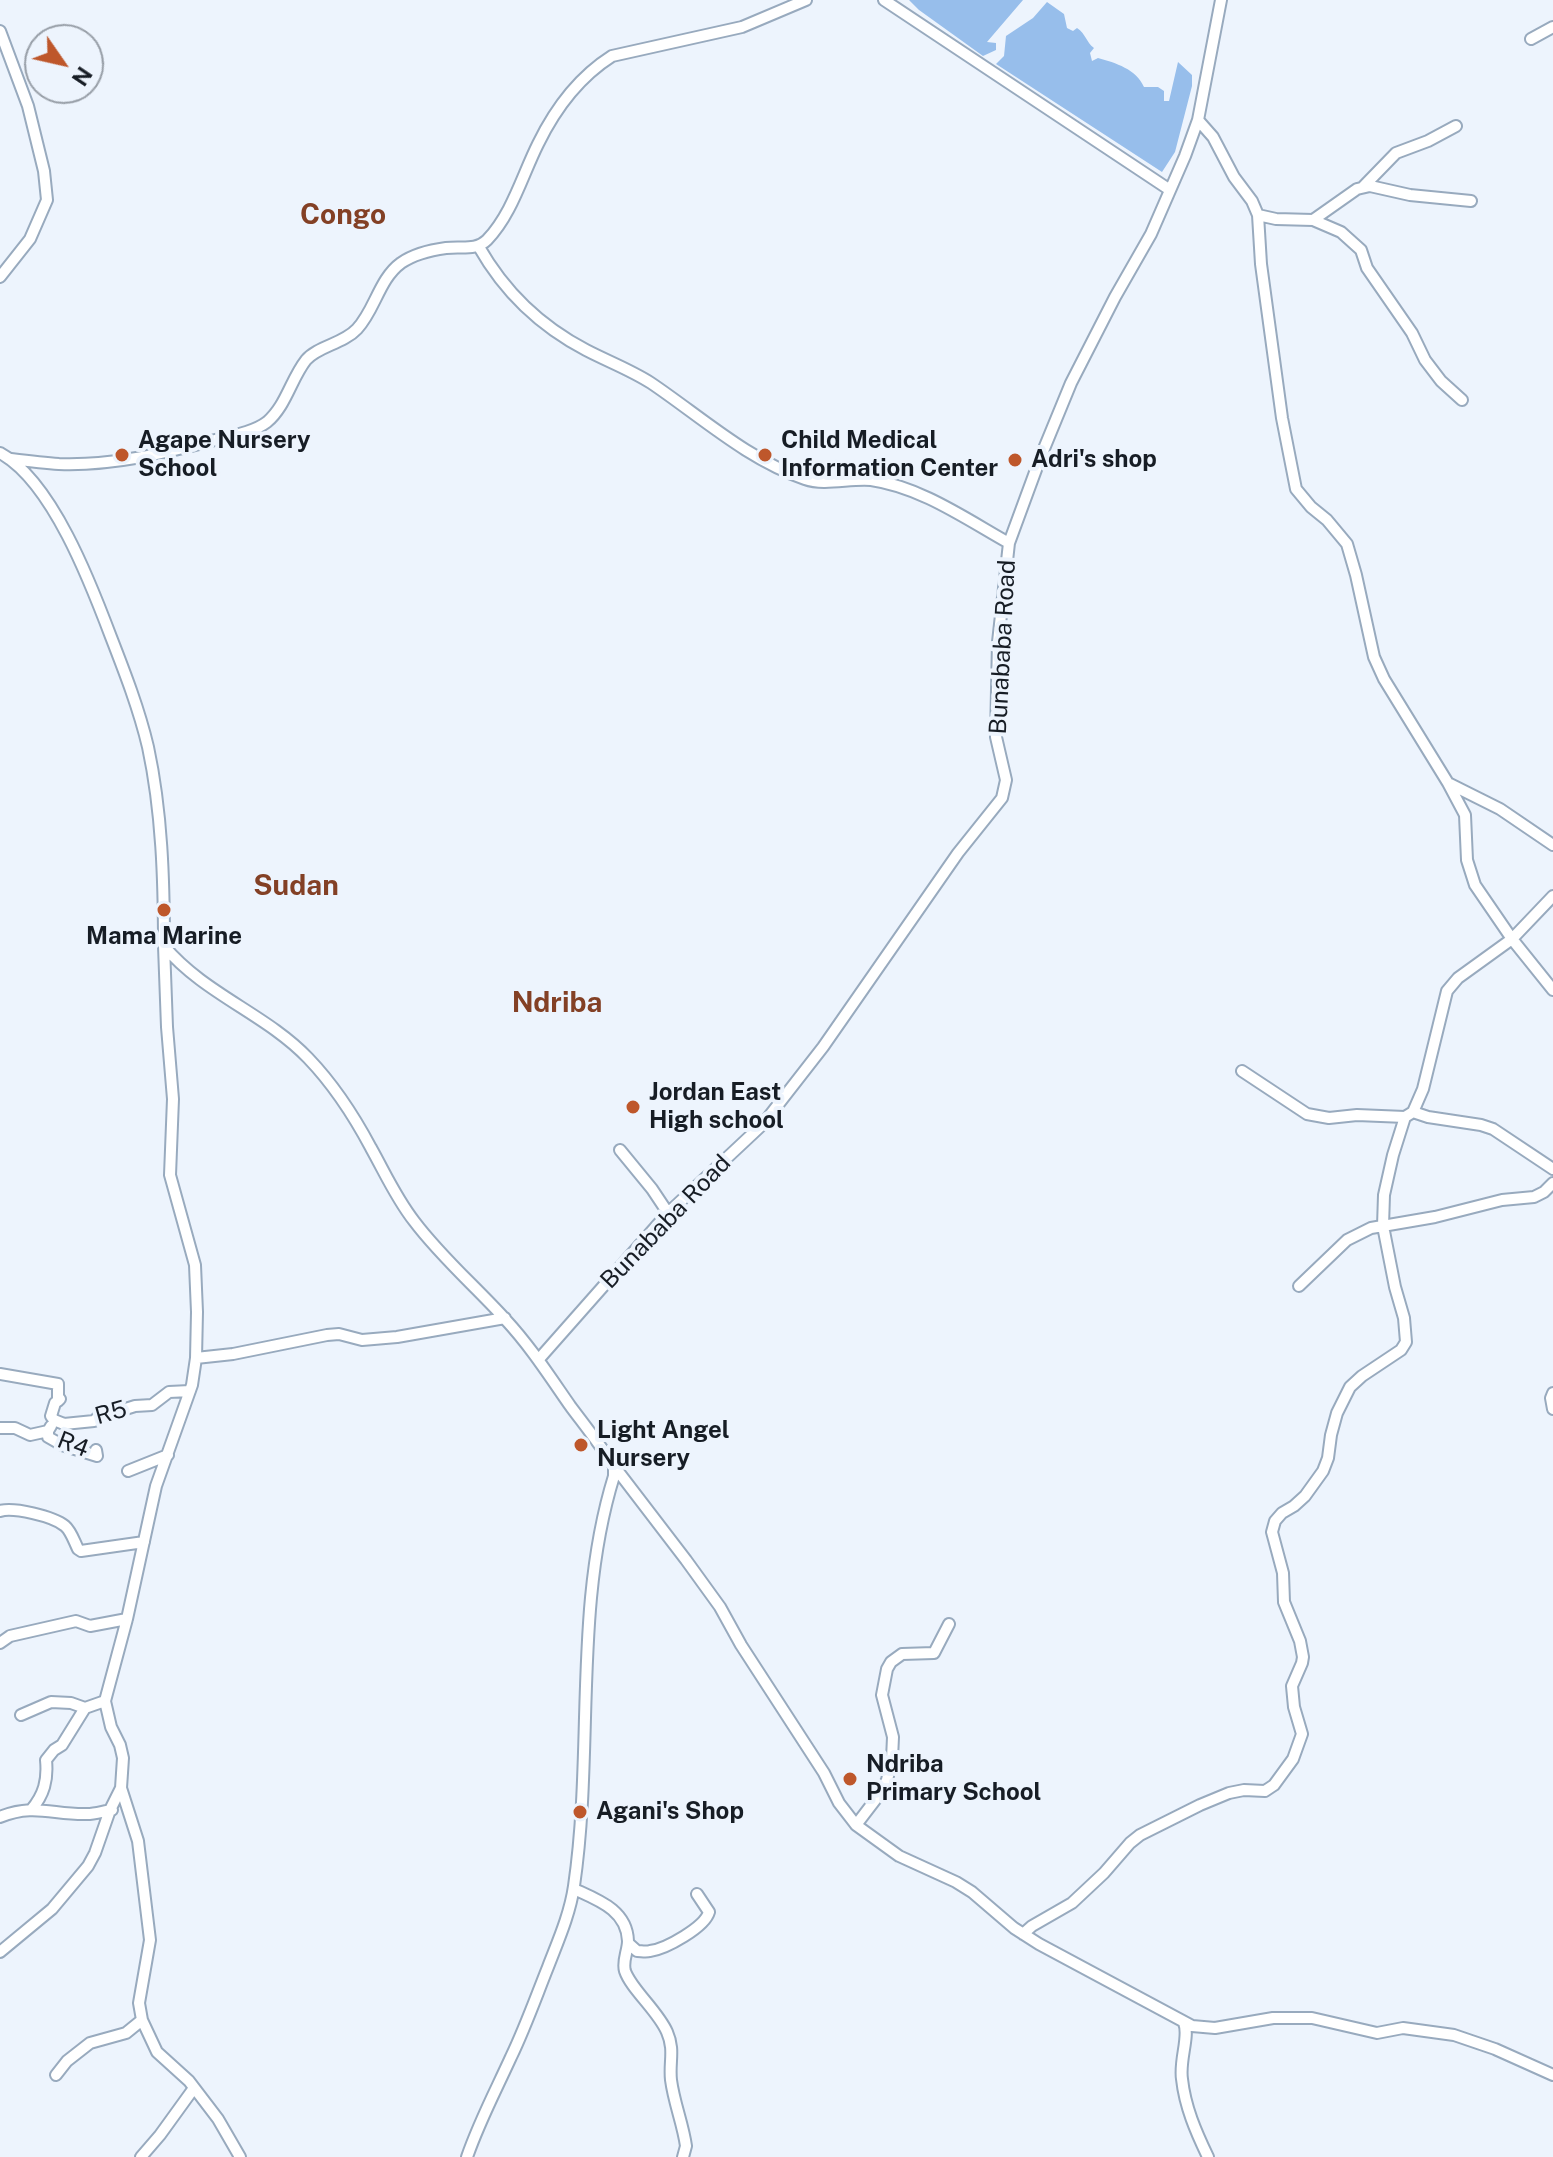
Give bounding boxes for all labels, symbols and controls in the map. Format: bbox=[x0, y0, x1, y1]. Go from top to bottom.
north arrow bbox=[24, 24, 104, 104]
text: N bbox=[67, 62, 98, 91]
district label: Congo bbox=[300, 198, 386, 232]
place label: Agape Nursery School bbox=[138, 427, 310, 483]
place label: Child Medical Information Center bbox=[781, 427, 998, 483]
marker: Agape Nursery School bbox=[113, 446, 131, 464]
marker: Child Medical Information Center bbox=[756, 446, 774, 464]
place label: Adri's shop bbox=[1031, 446, 1157, 474]
marker: Adri's shop bbox=[1006, 451, 1024, 469]
street label: Bunababa Road bbox=[984, 559, 1022, 735]
district label: Sudan bbox=[253, 869, 339, 903]
marker: Mama Marine bbox=[155, 901, 173, 919]
place label: Mama Marine bbox=[86, 923, 242, 951]
district label: Ndriba bbox=[512, 986, 602, 1020]
place label: Jordan East High school bbox=[649, 1079, 784, 1135]
marker: Jordan East High school bbox=[624, 1098, 642, 1116]
street label: Bunababa Road bbox=[595, 1149, 737, 1295]
street label: R5 bbox=[92, 1395, 130, 1431]
place label: Light Angel Nursery bbox=[597, 1417, 730, 1473]
street label: R4 bbox=[53, 1426, 93, 1464]
marker: Light Angel Nursery bbox=[572, 1436, 590, 1454]
place label: Ndriba Primary School bbox=[866, 1751, 1041, 1807]
marker: Ndriba Primary School bbox=[841, 1770, 859, 1788]
place label: Agani's Shop bbox=[596, 1798, 744, 1826]
marker: Agani's Shop bbox=[571, 1803, 589, 1821]

